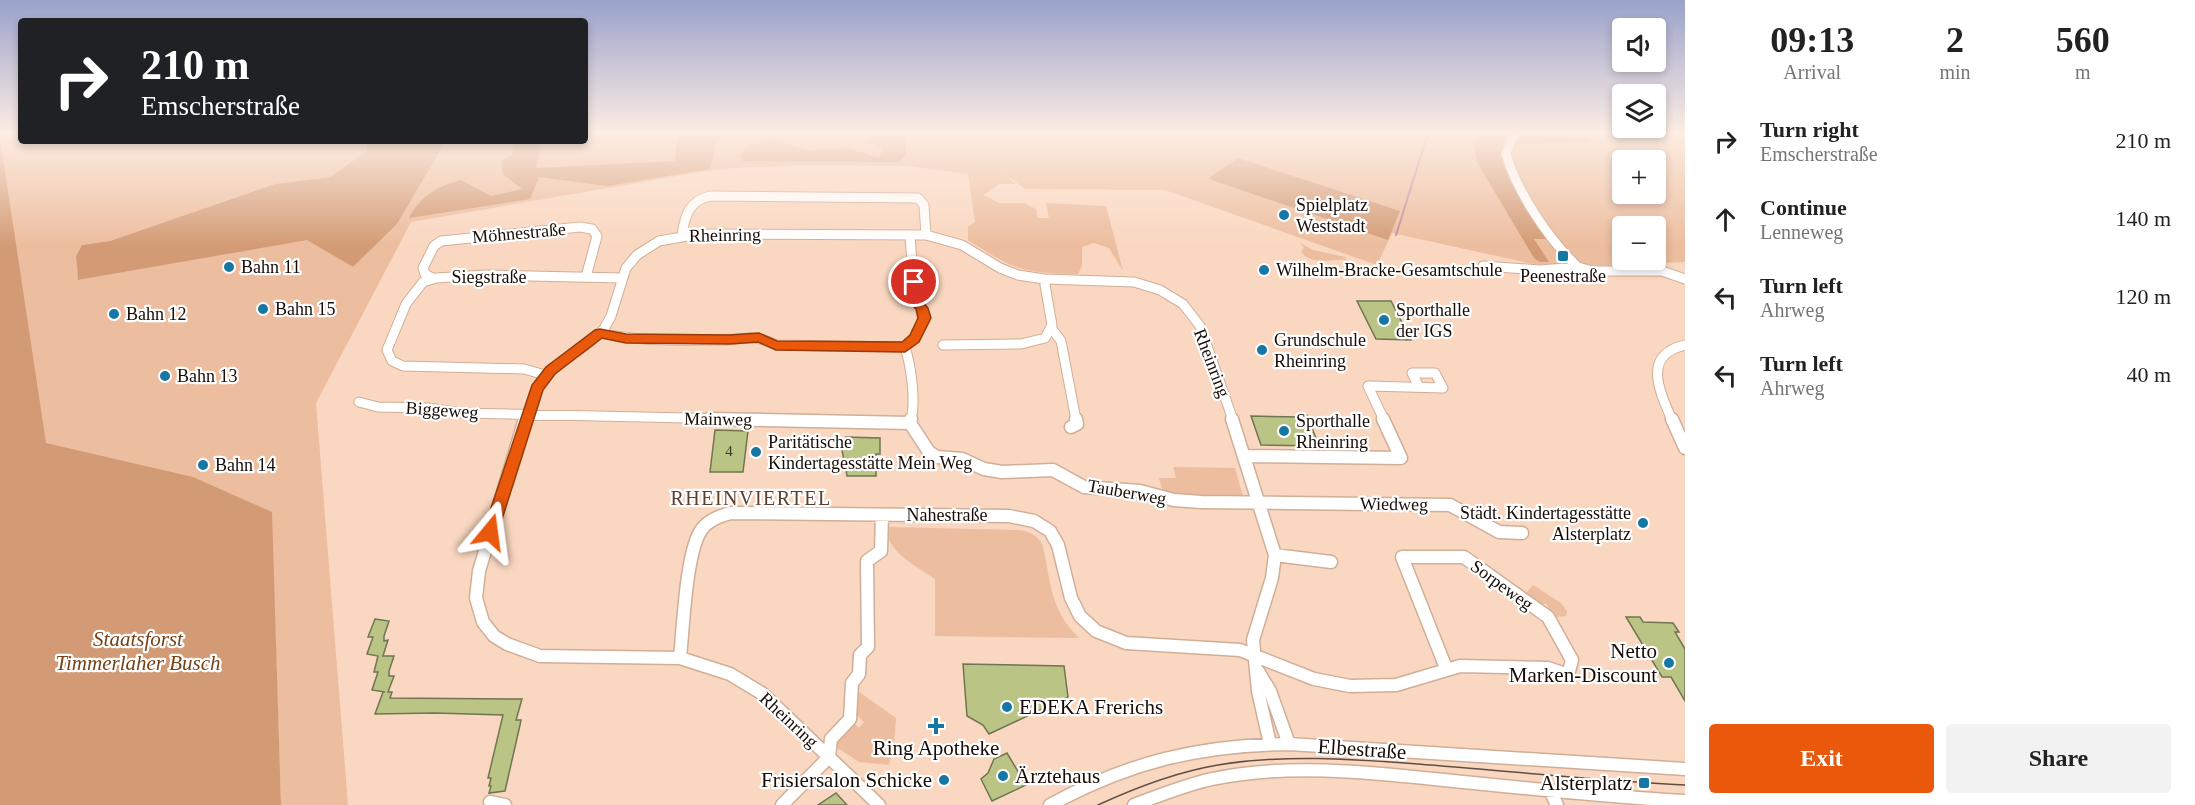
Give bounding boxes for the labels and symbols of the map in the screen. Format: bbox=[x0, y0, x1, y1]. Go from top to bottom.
place label: Spielplatz Weststadt bbox=[1296, 195, 1368, 236]
marker: Spielplatz Weststadt bbox=[1277, 208, 1291, 222]
street label: Möhnestraße bbox=[471, 219, 567, 247]
street label: Rheinring bbox=[689, 224, 761, 246]
marker: Peenestraße bbox=[1556, 249, 1570, 263]
pin bbox=[888, 256, 939, 307]
place label: Bahn 11 bbox=[241, 257, 301, 277]
marker: Bahn 11 bbox=[222, 260, 236, 274]
place label: Wilhelm-Bracke-Gesamtschule bbox=[1276, 260, 1502, 280]
marker: Wilhelm-Bracke-Gesamtschule bbox=[1257, 263, 1271, 277]
place label: Peenestraße bbox=[1520, 266, 1606, 286]
street label: Siegstraße bbox=[452, 267, 526, 287]
place label: Bahn 15 bbox=[275, 299, 336, 319]
place label: Sporthalle der IGS bbox=[1396, 300, 1470, 341]
marker: Bahn 15 bbox=[256, 302, 270, 316]
place label: Bahn 12 bbox=[126, 304, 187, 324]
marker: Bahn 12 bbox=[107, 307, 121, 321]
marker: Sporthalle der IGS bbox=[1377, 313, 1391, 327]
street label: Rheinring bbox=[1190, 326, 1234, 400]
place label: Grundschule Rheinring bbox=[1274, 330, 1366, 371]
marker: Grundschule Rheinring bbox=[1255, 343, 1269, 357]
place label: Bahn 13 bbox=[177, 366, 238, 386]
marker: Bahn 13 bbox=[158, 369, 172, 383]
street label: Biggeweg bbox=[405, 397, 479, 423]
street label: Mainweg bbox=[684, 408, 752, 430]
place label: Sporthalle Rheinring bbox=[1296, 411, 1370, 452]
marker: Sporthalle Rheinring bbox=[1277, 424, 1291, 438]
place label: Paritätische Kindertagesstätte Mein Weg bbox=[768, 432, 972, 473]
house number: 4 bbox=[725, 443, 733, 459]
marker: Paritätische Kindertagesstätte Mein Weg bbox=[749, 445, 763, 459]
place label: Bahn 14 bbox=[215, 455, 276, 475]
marker: Bahn 14 bbox=[196, 458, 210, 472]
street label: Tauberweg bbox=[1086, 475, 1168, 509]
district label: RHEINVIERTEL bbox=[670, 487, 832, 509]
street label: Wiedweg bbox=[1360, 493, 1428, 515]
position arrow bbox=[458, 500, 522, 564]
place label: Städt. Kindertagesstätte Alsterplatz bbox=[1460, 503, 1631, 544]
street label: Nahestraße bbox=[907, 505, 987, 525]
marker: Städt. Kindertagesstätte Alsterplatz bbox=[1636, 516, 1650, 530]
street label: Sorpeweg bbox=[1467, 556, 1537, 614]
park label: Staatsforst Timmerlaher Busch bbox=[55, 627, 221, 675]
place label: Netto Marken-Discount bbox=[1509, 639, 1657, 687]
marker: Netto Marken-Discount bbox=[1662, 656, 1676, 670]
street label: Rheinring bbox=[756, 688, 822, 752]
place label: EDEKA Frerichs bbox=[1019, 695, 1163, 719]
marker: EDEKA Frerichs bbox=[1000, 700, 1014, 714]
marker: Ring Apotheke bbox=[929, 719, 943, 733]
street label: Elbestraße bbox=[1317, 734, 1407, 764]
place label: Ring Apotheke bbox=[873, 736, 999, 760]
place label: Ärztehaus bbox=[1015, 764, 1100, 788]
place label: Frisiersalon Schicke bbox=[761, 768, 932, 792]
marker: Ärztehaus bbox=[996, 769, 1010, 783]
place label: Alsterplatz bbox=[1540, 771, 1632, 795]
marker: Frisiersalon Schicke bbox=[937, 773, 951, 787]
marker: Alsterplatz bbox=[1637, 776, 1651, 790]

